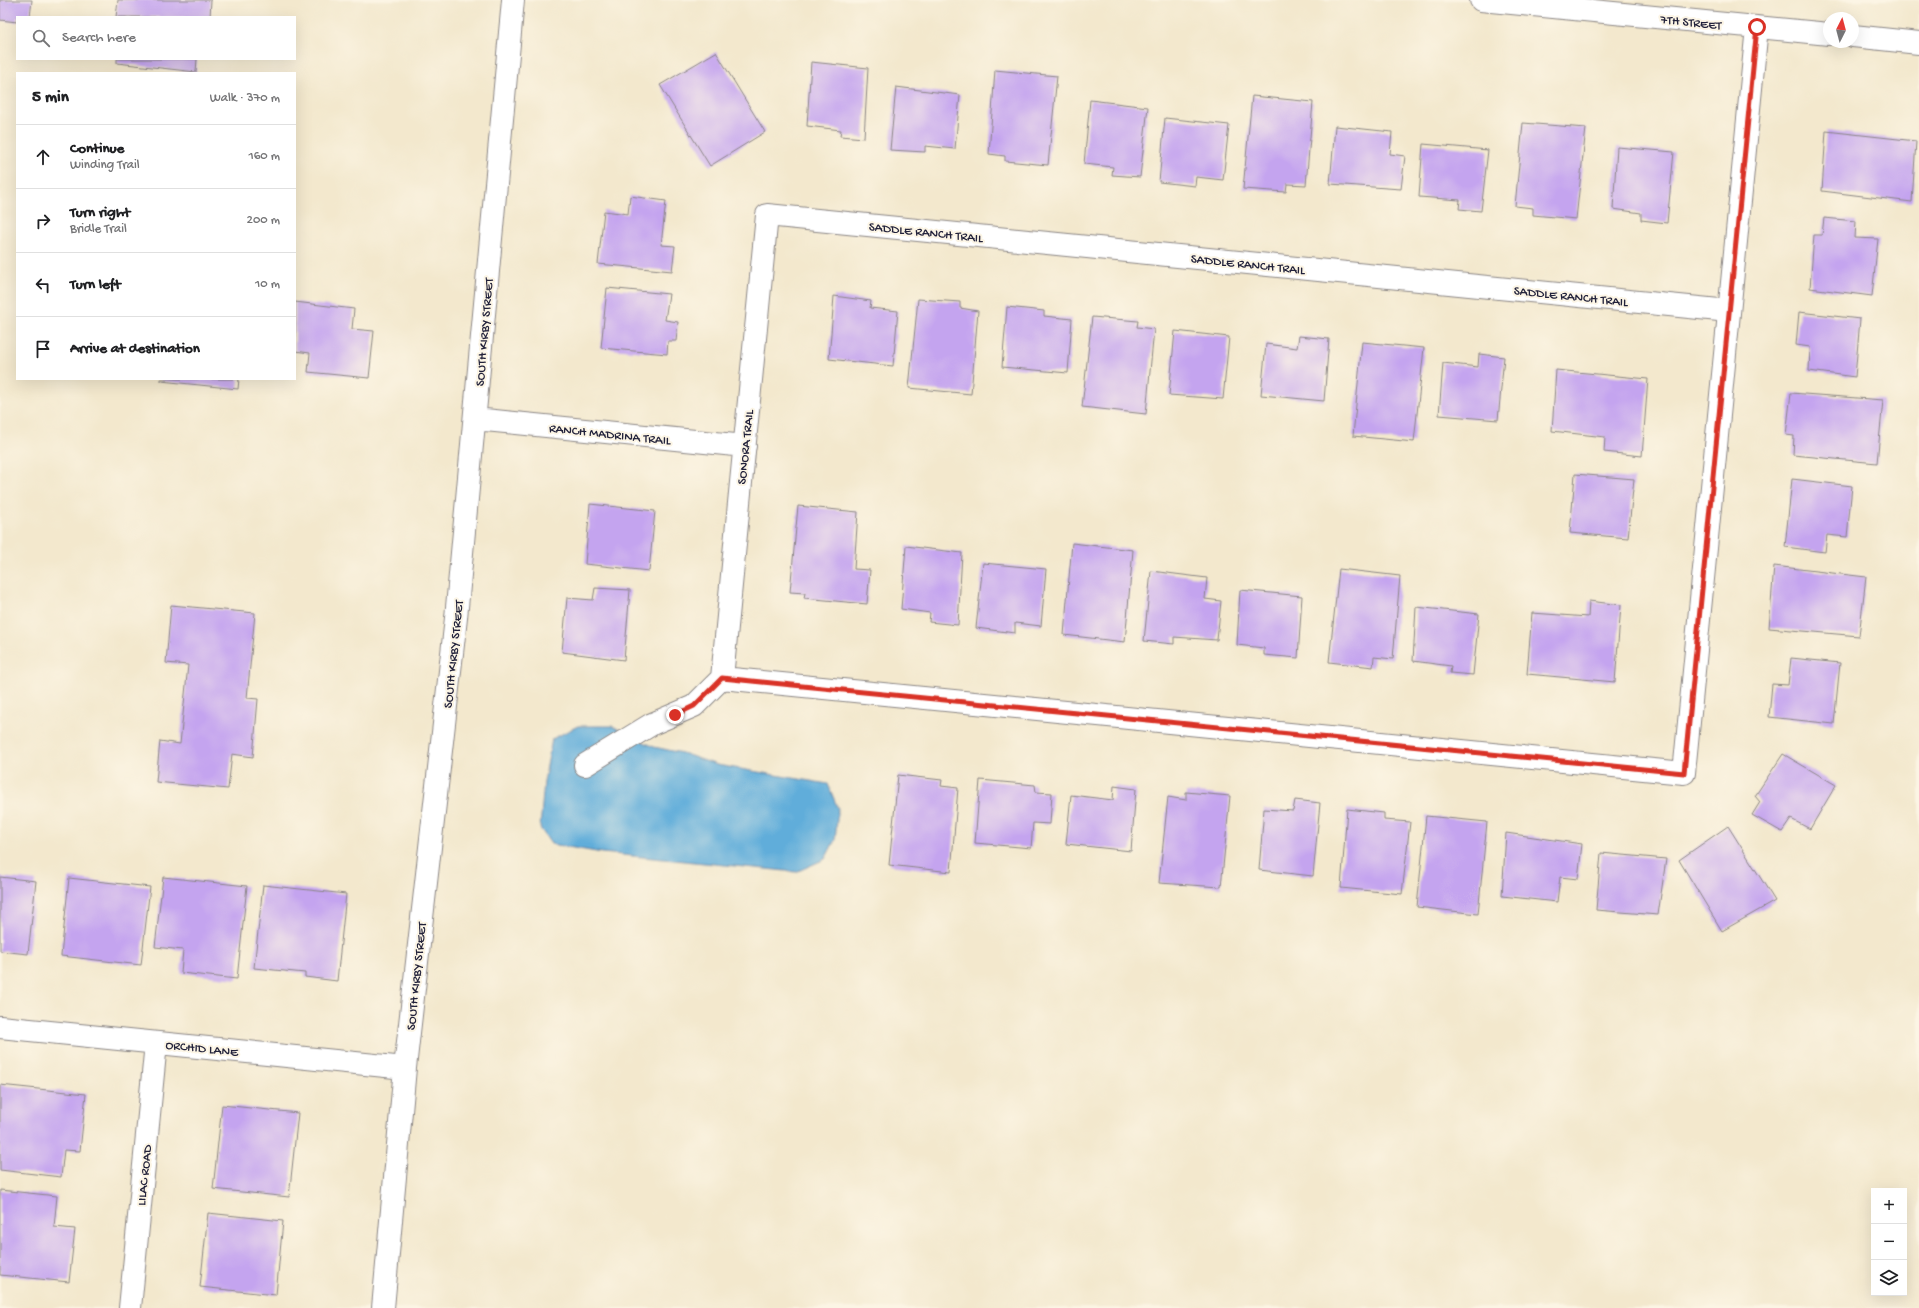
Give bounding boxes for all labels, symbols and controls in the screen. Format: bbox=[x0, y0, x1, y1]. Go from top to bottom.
north arrow bbox=[1823, 12, 1859, 48]
street label: 7TH STREET bbox=[1658, 13, 1723, 34]
search box bbox=[16, 16, 296, 60]
route start bbox=[1748, 18, 1766, 36]
icon: search bbox=[30, 27, 52, 49]
text: Search here bbox=[62, 29, 136, 47]
text: 5 min bbox=[32, 88, 69, 108]
text: Walk · 370 m bbox=[210, 91, 280, 106]
text: Continue bbox=[70, 140, 124, 158]
icon: ahead bbox=[32, 146, 54, 168]
text: 160 m bbox=[248, 149, 280, 164]
text: Winding Trail bbox=[70, 158, 140, 173]
text: Turn right bbox=[70, 204, 130, 222]
icon: right bbox=[32, 210, 54, 232]
text: 200 m bbox=[247, 213, 280, 228]
street label: SADDLE RANCH TRAIL bbox=[868, 220, 985, 247]
text: Bridle Trail bbox=[70, 222, 127, 237]
street label: SADDLE RANCH TRAIL bbox=[1190, 252, 1307, 279]
icon: left bbox=[32, 274, 54, 296]
text: Turn left bbox=[70, 276, 121, 294]
street label: SOUTH KIRBY STREET bbox=[473, 276, 498, 387]
text: 10 m bbox=[255, 277, 280, 292]
street label: SADDLE RANCH TRAIL bbox=[1513, 284, 1630, 311]
icon: arrive bbox=[32, 338, 54, 360]
text: Arrive at destination bbox=[70, 340, 200, 358]
street label: SONORA TRAIL bbox=[735, 408, 758, 485]
street label: RANCH MADRINA TRAIL bbox=[548, 422, 673, 449]
street label: SOUTH KIRBY STREET bbox=[441, 598, 468, 709]
route end bbox=[666, 706, 684, 724]
street label: SOUTH KIRBY STREET bbox=[404, 920, 431, 1031]
street label: ORCHID LANE bbox=[165, 1038, 240, 1061]
street label: LILAC ROAD bbox=[135, 1144, 156, 1206]
map controls bbox=[1871, 1188, 1907, 1296]
button: + bbox=[1871, 1188, 1907, 1224]
button: − bbox=[1871, 1224, 1907, 1260]
button: layers bbox=[1871, 1260, 1907, 1296]

